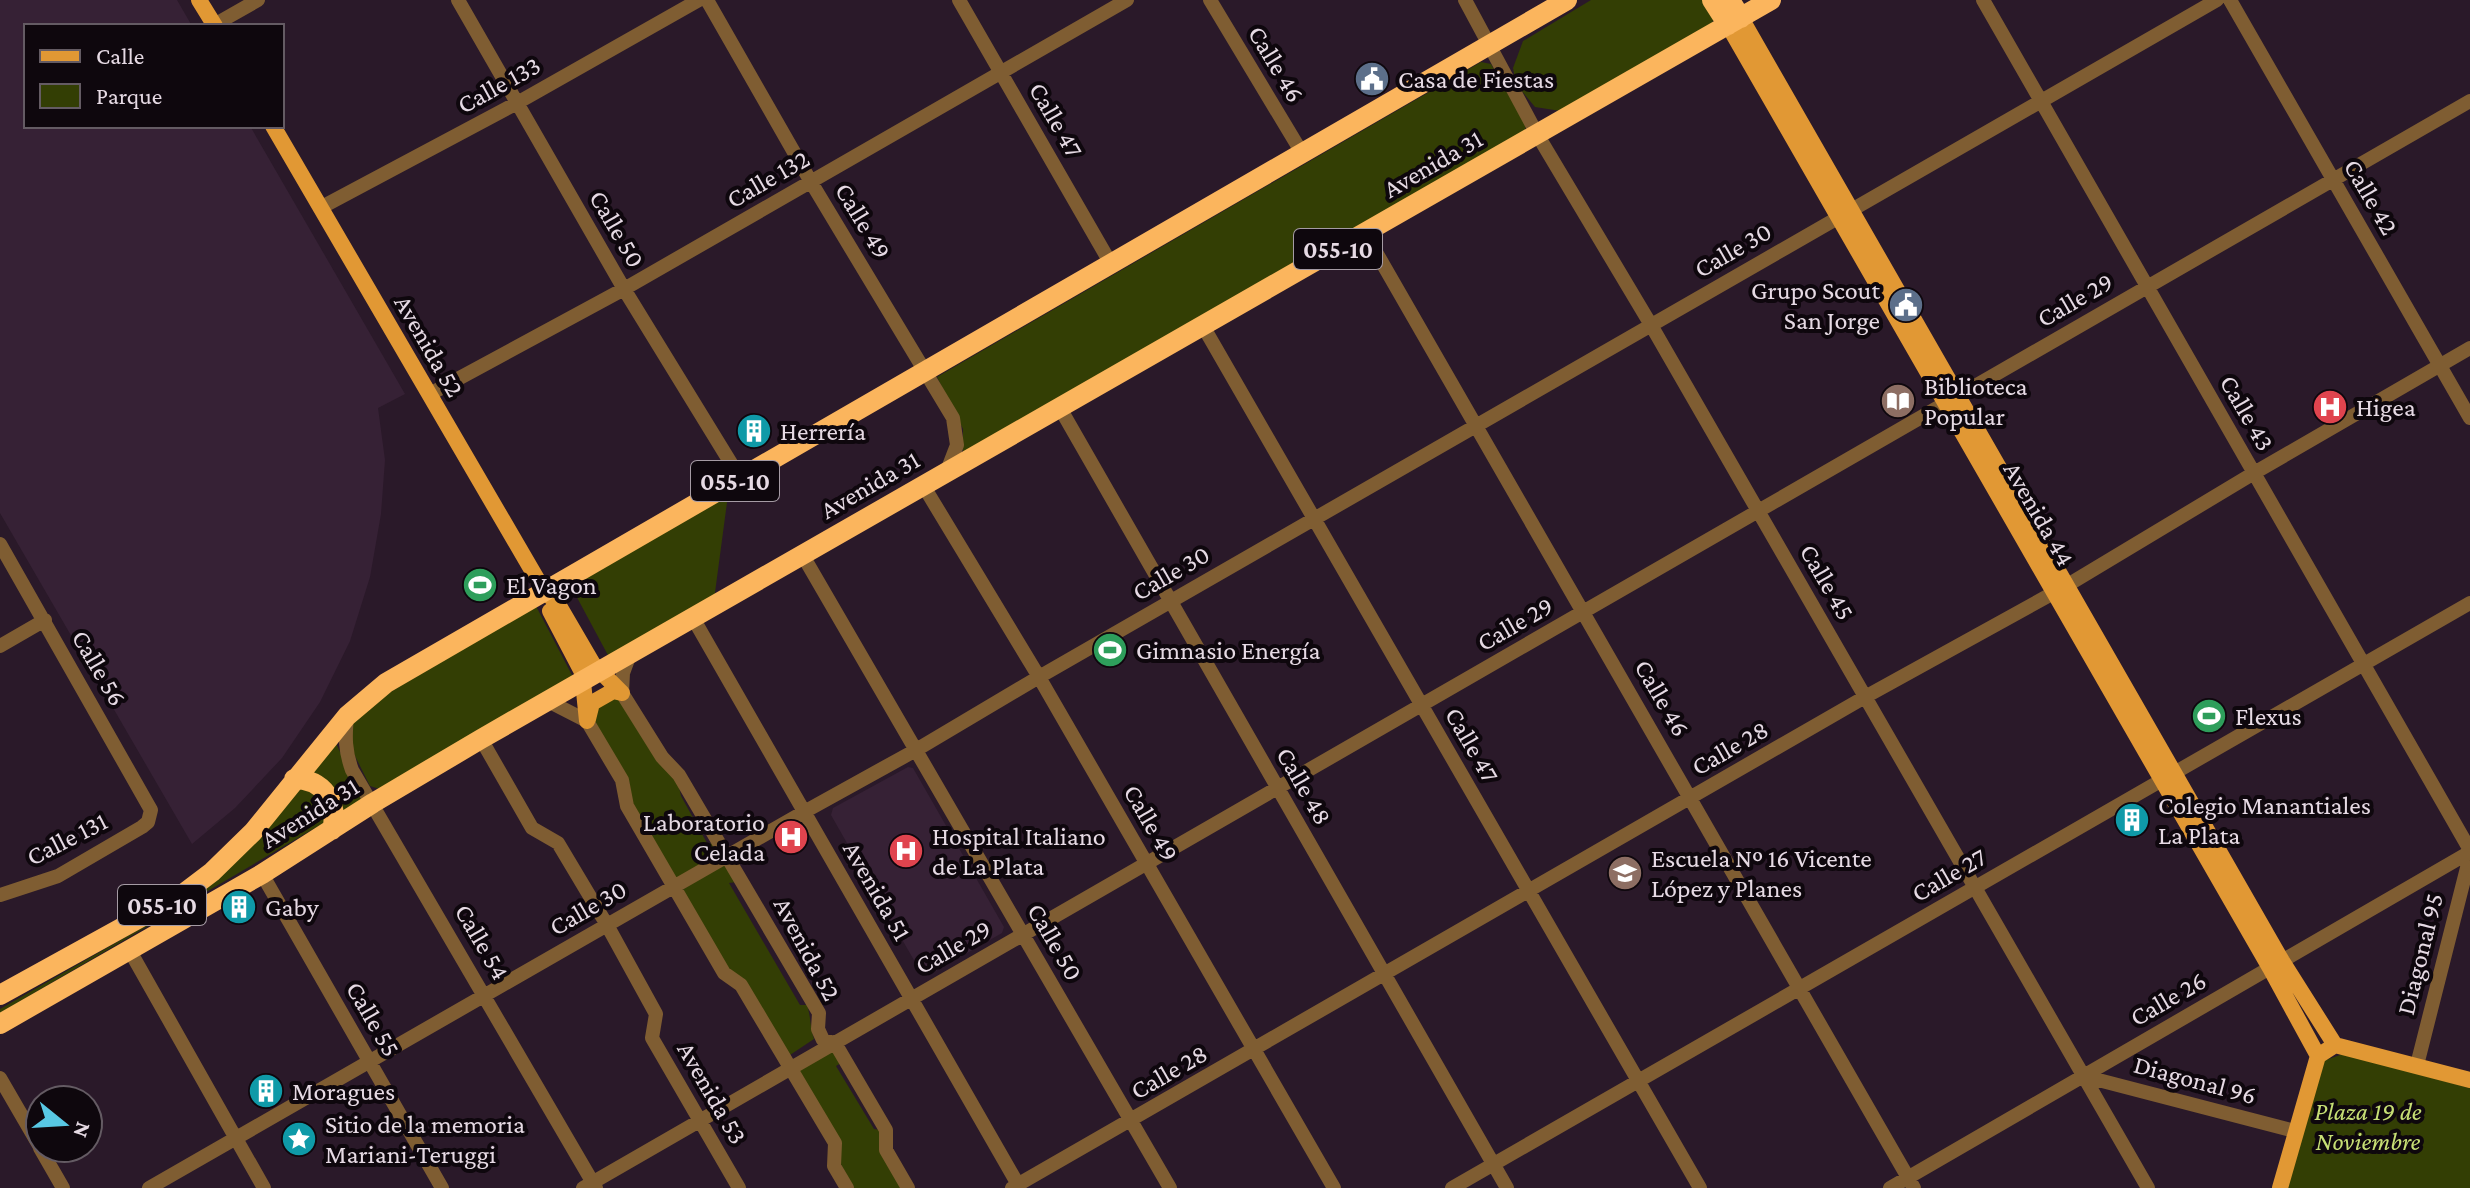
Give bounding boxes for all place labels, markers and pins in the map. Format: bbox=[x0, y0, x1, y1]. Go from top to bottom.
public building icon: Casa de Fiestas bbox=[1353, 60, 1391, 98]
place label: Casa de Fiestas bbox=[1398, 65, 1554, 94]
place label: Grupo Scout San Jorge bbox=[1751, 276, 1880, 335]
public building icon: Grupo Scout San Jorge bbox=[1887, 286, 1925, 324]
place label: Biblioteca Popular bbox=[1924, 372, 2028, 431]
library icon: Biblioteca Popular bbox=[1879, 382, 1917, 420]
hospital icon: Higea bbox=[2311, 388, 2349, 426]
place label: Higea bbox=[2356, 393, 2416, 422]
building icon: Herrería bbox=[735, 412, 773, 450]
place label: Herrería bbox=[780, 417, 866, 446]
sports icon: El Vagon bbox=[461, 566, 499, 604]
place label: El Vagon bbox=[506, 571, 597, 600]
sports icon: Gimnasio Energía bbox=[1091, 631, 1129, 669]
place label: Gimnasio Energía bbox=[1136, 636, 1321, 665]
sports icon: Flexus bbox=[2190, 697, 2228, 735]
place label: Flexus bbox=[2235, 702, 2302, 731]
place label: Colegio Manantiales La Plata bbox=[2158, 791, 2371, 850]
building icon: Colegio Manantiales La Plata bbox=[2113, 801, 2151, 839]
place label: Laboratorio Celada bbox=[643, 808, 765, 867]
hospital icon: Laboratorio Celada bbox=[772, 818, 810, 856]
place label: Hospital Italiano de La Plata bbox=[932, 822, 1106, 881]
hospital icon: Hospital Italiano de La Plata bbox=[887, 832, 925, 870]
place label: Escuela Nº 16 Vicente López y Planes bbox=[1651, 844, 1872, 903]
school or university icon: Escuela Nº 16 Vicente López y Planes bbox=[1606, 854, 1644, 892]
building icon: Gaby bbox=[220, 888, 258, 926]
place label: Gaby bbox=[265, 893, 320, 922]
building icon: Moragues bbox=[247, 1072, 285, 1110]
place label: Moragues bbox=[292, 1077, 395, 1106]
place label: Sitio de la memoria Mariani-Teruggi bbox=[325, 1110, 525, 1169]
place icon: Sitio de la memoria Mariani-Teruggi bbox=[280, 1120, 318, 1158]

